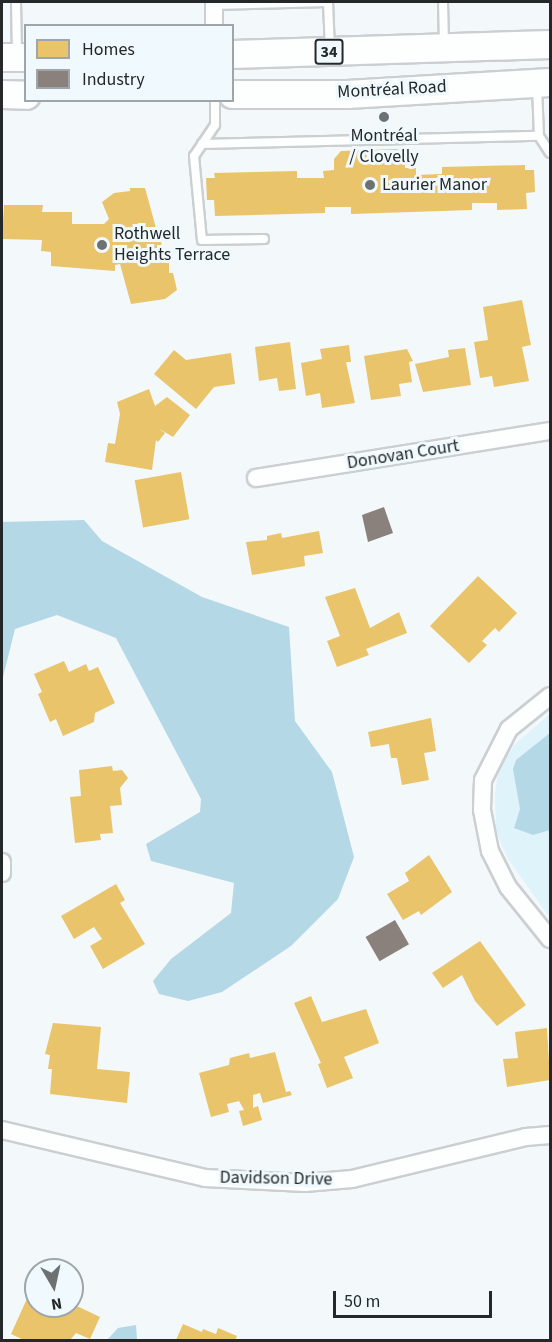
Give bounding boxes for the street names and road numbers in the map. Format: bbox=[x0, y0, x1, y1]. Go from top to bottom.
road number: 34 bbox=[314, 39, 344, 65]
street label: Montréal Road bbox=[337, 76, 447, 104]
street label: Donovan Court bbox=[345, 435, 461, 475]
street label: Davidson Drive bbox=[219, 1167, 333, 1191]

